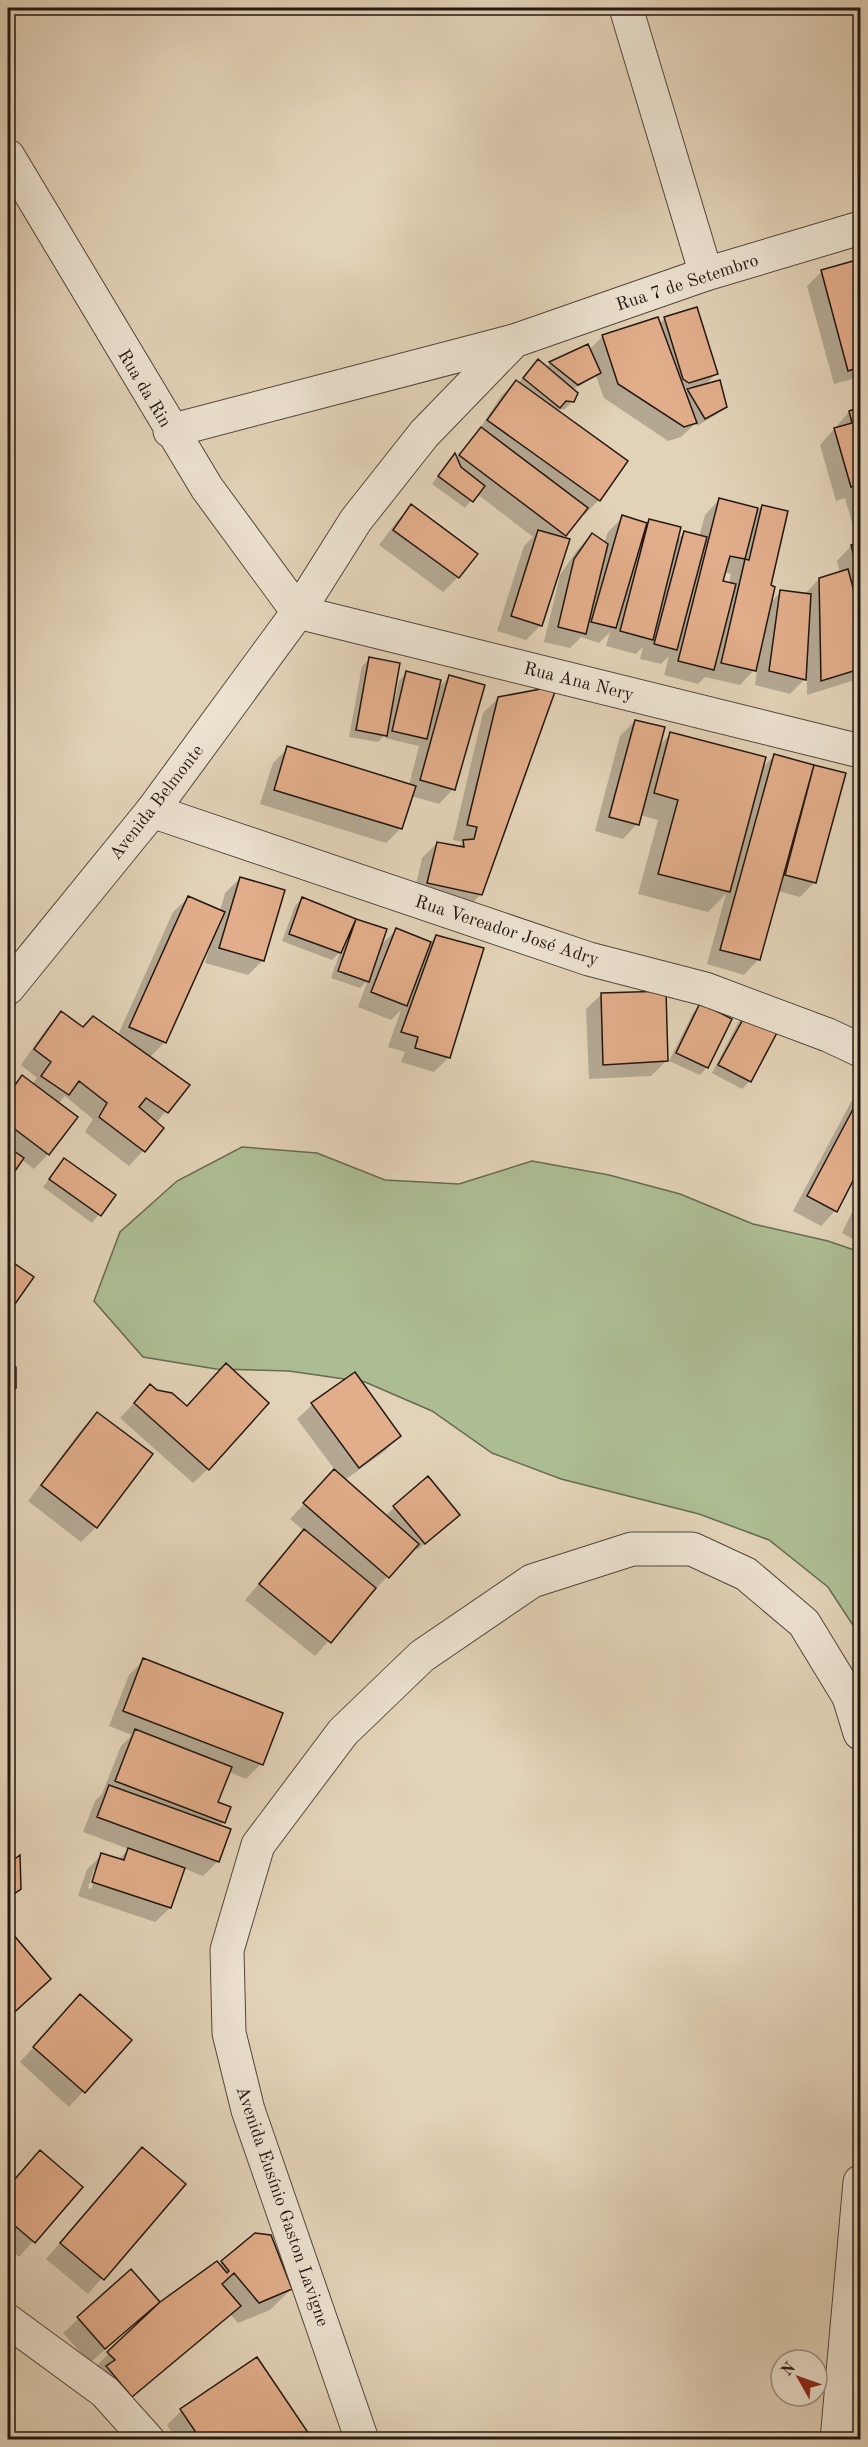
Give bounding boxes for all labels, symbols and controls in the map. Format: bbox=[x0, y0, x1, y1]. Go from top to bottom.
street label: Rua 7 de Setembro bbox=[614, 251, 761, 314]
street label: Rua da Rin bbox=[114, 346, 174, 431]
street label: Rua Ana Nery bbox=[522, 660, 636, 704]
street label: Avenida Belmonte bbox=[106, 742, 207, 864]
street label: Rua Vereador José Adry bbox=[413, 893, 601, 969]
street label: Avenida Eusínio Gaston Lavigne bbox=[232, 2084, 332, 2329]
north arrow bbox=[769, 2348, 829, 2408]
text: N bbox=[779, 2359, 800, 2379]

